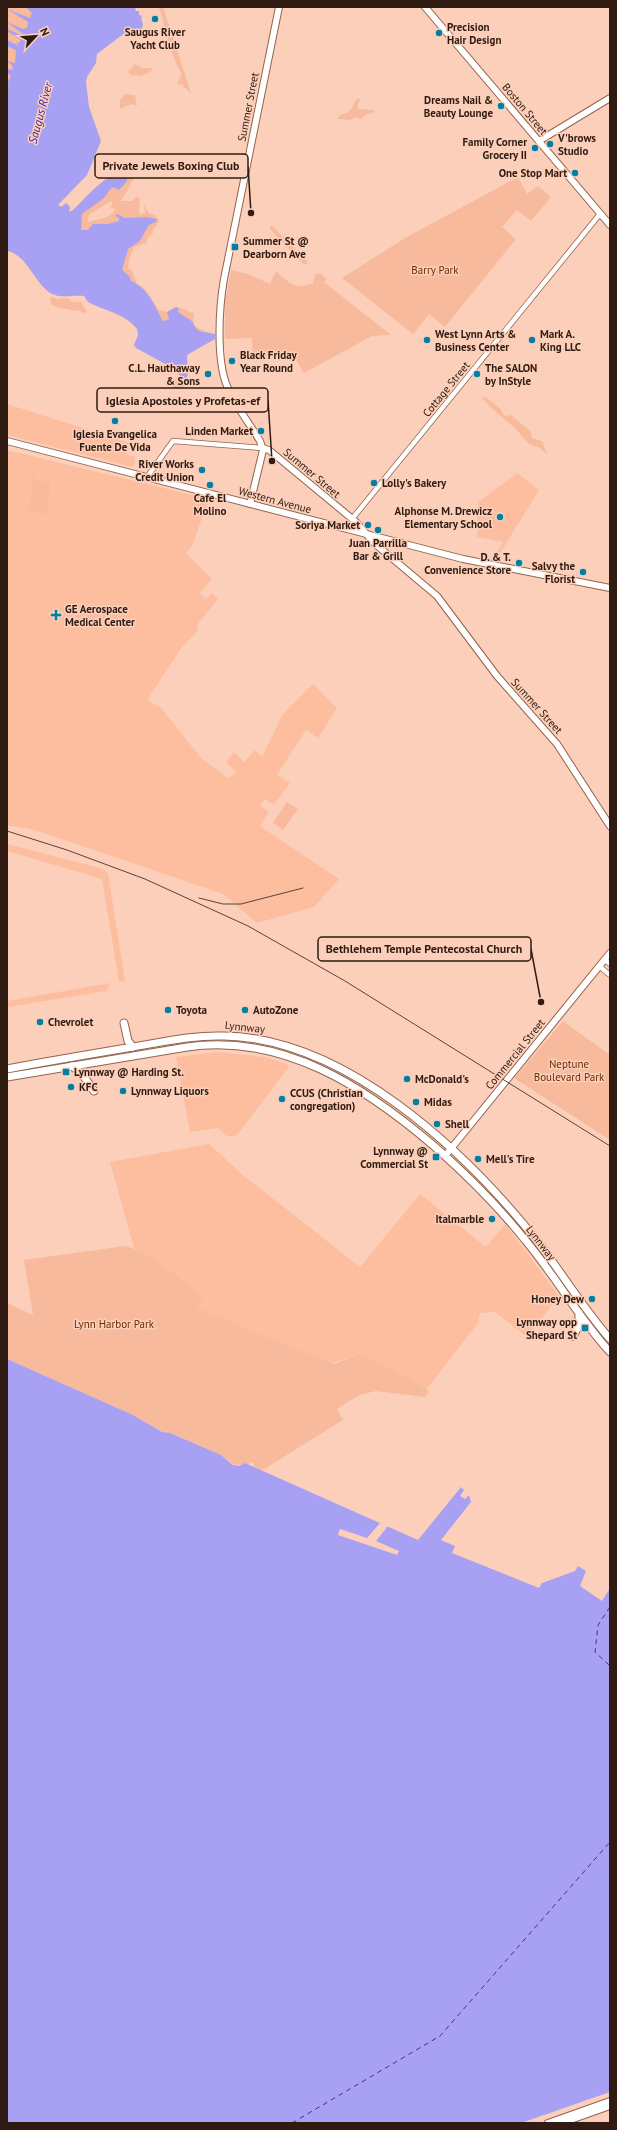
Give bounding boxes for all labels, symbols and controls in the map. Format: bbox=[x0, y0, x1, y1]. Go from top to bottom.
marker: Saugus River Yacht Club bbox=[150, 14, 160, 24]
north arrow bbox=[16, 16, 56, 56]
place label: Precision Hair Design bbox=[447, 20, 501, 47]
text: N bbox=[37, 25, 53, 38]
place label: Saugus River Yacht Club bbox=[125, 25, 185, 52]
marker: Precision Hair Design bbox=[434, 28, 444, 38]
street label: Summer Street bbox=[234, 71, 262, 143]
water label: Saugus River bbox=[25, 80, 56, 145]
street label: Boston Street bbox=[499, 80, 551, 138]
place label: Dreams Nail & Beauty Lounge bbox=[424, 93, 493, 120]
marker: Dreams Nail & Beauty Lounge bbox=[496, 101, 506, 111]
place label: V'brows Studio bbox=[557, 131, 596, 158]
place label: Family Corner Grocery II bbox=[462, 135, 527, 162]
marker: V'brows Studio bbox=[545, 139, 555, 149]
marker: Family Corner Grocery II bbox=[530, 143, 540, 153]
callout: Private Jewels Boxing Club bbox=[95, 154, 248, 178]
text: Private Jewels Boxing Club bbox=[103, 158, 240, 173]
place label: One Stop Mart bbox=[499, 166, 567, 180]
marker: One Stop Mart bbox=[570, 168, 580, 178]
place label: Summer St @ Dearborn Ave bbox=[243, 234, 309, 261]
marker: Summer St @ Dearborn Ave bbox=[230, 242, 240, 252]
park label: Barry Park bbox=[411, 263, 459, 277]
place label: West Lynn Arts & Business Center bbox=[435, 327, 516, 354]
place label: Mark A. King LLC bbox=[540, 327, 581, 354]
marker: West Lynn Arts & Business Center bbox=[422, 335, 432, 345]
marker: Mark A. King LLC bbox=[527, 335, 537, 345]
place label: Black Friday Year Round bbox=[239, 348, 298, 375]
marker: Black Friday Year Round bbox=[227, 356, 237, 366]
street label: Cottage Street bbox=[419, 358, 473, 420]
place label: C.L. Hauthaway & Sons bbox=[128, 361, 201, 388]
place label: The SALON by InStyle bbox=[485, 361, 537, 388]
marker: C.L. Hauthaway & Sons bbox=[203, 369, 213, 379]
marker: The SALON by InStyle bbox=[472, 369, 482, 379]
callout: Iglesia Apostoles y Profetas-ef bbox=[97, 388, 268, 412]
text: Iglesia Apostoles y Profetas-ef bbox=[106, 393, 261, 408]
marker: Iglesia Evangelica Fuente De Vida bbox=[110, 416, 120, 426]
place label: Linden Market bbox=[185, 424, 253, 438]
marker: Linden Market bbox=[256, 426, 266, 436]
place label: Iglesia Evangelica Fuente De Vida bbox=[73, 427, 157, 454]
street label: Summer Street bbox=[281, 445, 344, 501]
place label: River Works Credit Union bbox=[135, 457, 194, 484]
marker: River Works Credit Union bbox=[197, 465, 207, 475]
place label: Lolly's Bakery bbox=[382, 476, 447, 490]
marker: Lolly's Bakery bbox=[369, 478, 379, 488]
marker: Cafe El Molino bbox=[205, 480, 215, 490]
street label: Western Avenue bbox=[237, 484, 313, 517]
place label: Cafe El Molino bbox=[194, 491, 227, 518]
place label: Alphonse M. Drewicz Elementary School bbox=[395, 504, 493, 531]
marker: Alphonse M. Drewicz Elementary School bbox=[495, 512, 505, 522]
place label: Soriya Market bbox=[295, 518, 360, 532]
marker: Soriya Market bbox=[363, 520, 373, 530]
marker: Juan Parrilla Bar & Grill bbox=[373, 525, 383, 535]
place label: Juan Parrilla Bar & Grill bbox=[348, 536, 407, 563]
place label: D. & T. Convenience Store bbox=[424, 550, 511, 577]
marker: D. & T. Convenience Store bbox=[514, 558, 524, 568]
place label: Salvy the Florist bbox=[532, 559, 575, 586]
marker: Salvy the Florist bbox=[578, 567, 588, 577]
place label: GE Aerospace Medical Center bbox=[65, 602, 135, 629]
marker: GE Aerospace Medical Center bbox=[50, 609, 62, 621]
street label: Summer Street bbox=[508, 675, 566, 737]
callout: Bethlehem Temple Pentecostal Church bbox=[318, 937, 531, 961]
text: Bethlehem Temple Pentecostal Church bbox=[326, 941, 522, 956]
place label: Toyota bbox=[176, 1003, 207, 1017]
place label: AutoZone bbox=[253, 1003, 299, 1017]
marker: Toyota bbox=[163, 1005, 173, 1015]
marker: AutoZone bbox=[240, 1005, 250, 1015]
place label: Chevrolet bbox=[48, 1015, 93, 1029]
street label: Commercial Street bbox=[482, 1016, 548, 1092]
marker: Chevrolet bbox=[35, 1017, 45, 1027]
street label: Lynnway bbox=[224, 1018, 267, 1036]
park label: Neptune Boulevard Park bbox=[534, 1057, 605, 1084]
place label: Lynnway @ Harding St. bbox=[74, 1065, 184, 1079]
marker: Lynnway @ Harding St. bbox=[61, 1067, 71, 1077]
place label: McDonald's bbox=[415, 1072, 469, 1086]
marker: McDonald's bbox=[402, 1074, 412, 1084]
place label: KFC bbox=[79, 1080, 98, 1094]
marker: KFC bbox=[66, 1082, 76, 1092]
place label: Lynnway Liquors bbox=[131, 1084, 209, 1098]
marker: Lynnway Liquors bbox=[118, 1086, 128, 1096]
place label: CCUS (Christian congregation) bbox=[290, 1086, 363, 1113]
marker: CCUS (Christian congregation) bbox=[277, 1094, 287, 1104]
place label: Midas bbox=[424, 1095, 452, 1109]
marker: Midas bbox=[411, 1097, 421, 1107]
place label: Shell bbox=[445, 1117, 470, 1131]
marker: Shell bbox=[432, 1119, 442, 1129]
place label: Lynnway @ Commercial St bbox=[360, 1144, 428, 1171]
marker: Lynnway @ Commercial St bbox=[431, 1152, 441, 1162]
place label: Mell's Tire bbox=[486, 1152, 535, 1166]
marker: Mell's Tire bbox=[473, 1154, 483, 1164]
place label: Italmarble bbox=[435, 1212, 484, 1226]
marker: Italmarble bbox=[487, 1214, 497, 1224]
street label: Lynnway bbox=[523, 1223, 560, 1264]
place label: Honey Dew bbox=[531, 1292, 585, 1306]
marker: Honey Dew bbox=[587, 1294, 597, 1304]
place label: Lynnway opp Shepard St bbox=[516, 1315, 577, 1342]
park label: Lynn Harbor Park bbox=[74, 1317, 155, 1331]
marker: Lynnway opp Shepard St bbox=[580, 1323, 590, 1333]

